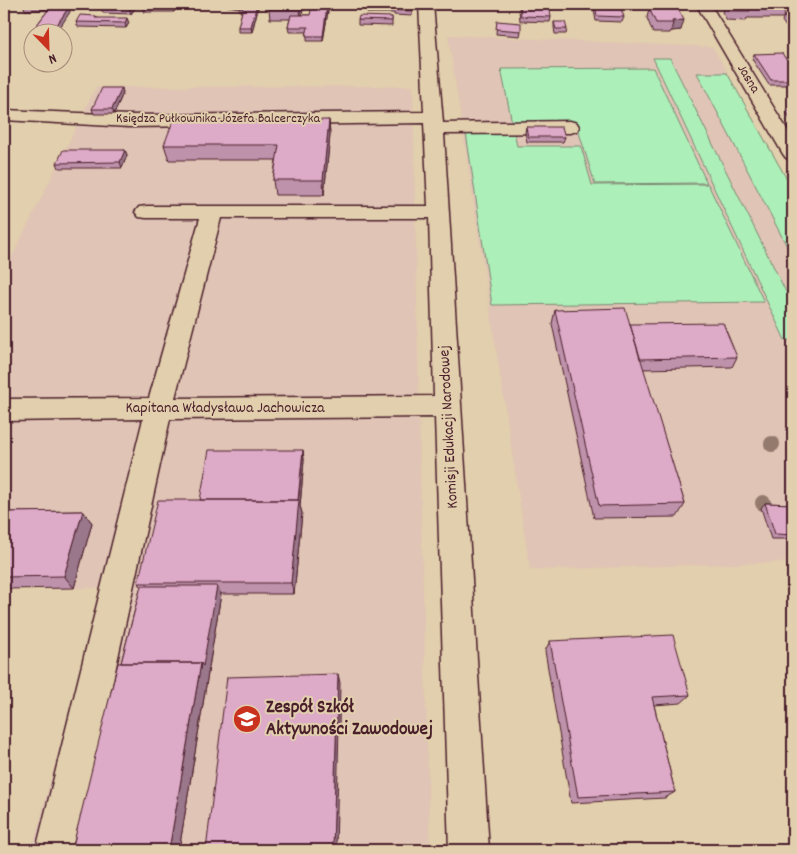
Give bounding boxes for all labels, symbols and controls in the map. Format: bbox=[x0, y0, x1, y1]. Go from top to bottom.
north arrow bbox=[22, 22, 72, 72]
text: N bbox=[45, 48, 59, 69]
street label: Jasna bbox=[732, 61, 765, 98]
street label: Księdza Pułkownika Józefa Balcerczyka bbox=[116, 109, 321, 129]
street label: Komisji Edukacji Narodowej bbox=[433, 345, 465, 509]
street label: Kapitana Władysława Jachowicza bbox=[125, 397, 325, 420]
place label: Zespół Szkół Aktywności Zawodowej bbox=[266, 695, 433, 744]
school or university icon: Zespół Szkół Aktywności Zawodowej bbox=[232, 704, 262, 734]

